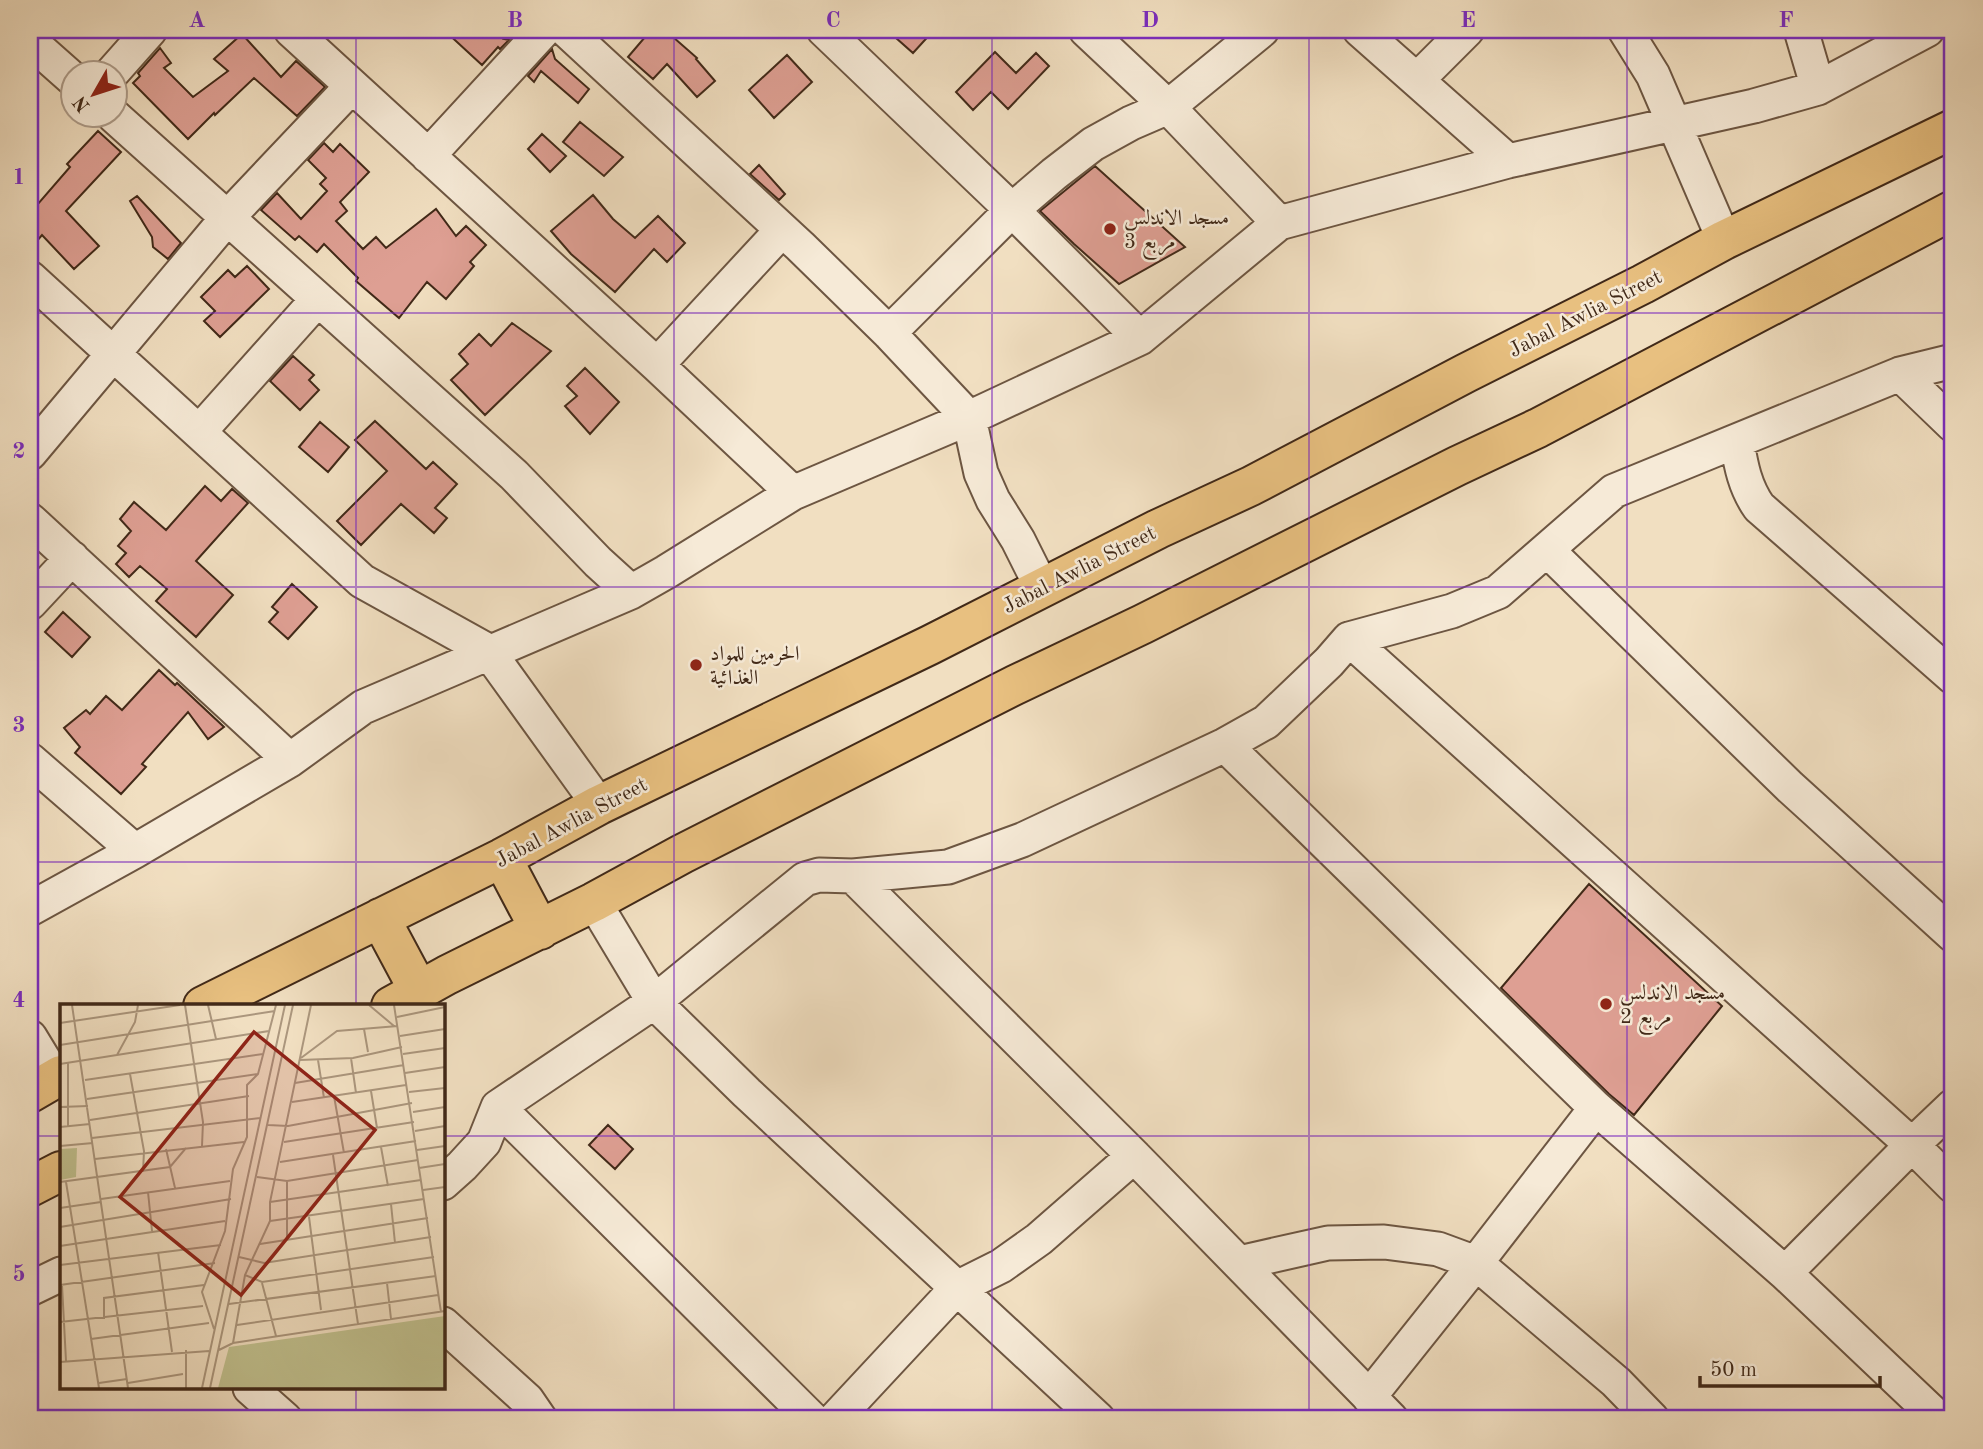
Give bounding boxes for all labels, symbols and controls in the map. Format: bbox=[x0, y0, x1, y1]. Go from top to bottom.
text: A bbox=[188, 9, 206, 32]
text: B bbox=[507, 9, 523, 32]
text: C bbox=[825, 9, 841, 32]
text: D bbox=[1141, 9, 1159, 32]
text: E bbox=[1460, 9, 1476, 32]
text: F bbox=[1778, 9, 1794, 32]
north arrow bbox=[60, 60, 130, 130]
text: N bbox=[70, 91, 95, 115]
text: 1 bbox=[12, 166, 26, 189]
place label: مسجد الاندلس مربع 3 bbox=[1124, 208, 1229, 260]
marker: مسجد الاندلس مربع 3 bbox=[1102, 221, 1118, 237]
street label: Jabal Awlia Street bbox=[1506, 267, 1666, 362]
text: 2 bbox=[12, 440, 26, 463]
street label: Jabal Awlia Street bbox=[1000, 523, 1160, 618]
place label: الحرمين للمواد الغذائية bbox=[710, 644, 800, 689]
marker: الحرمين للمواد الغذائية bbox=[688, 657, 704, 673]
text: 3 bbox=[12, 714, 26, 737]
street label: Jabal Awlia Street bbox=[492, 774, 651, 872]
place label: مسجد الاندلس مربع 2 bbox=[1620, 983, 1725, 1035]
text: 4 bbox=[12, 989, 26, 1012]
marker: مسجد الاندلس مربع 2 bbox=[1598, 996, 1614, 1012]
inset map bbox=[60, 1004, 444, 1390]
text: 5 bbox=[12, 1263, 26, 1286]
scale bar bbox=[1700, 1344, 1880, 1388]
text: 50 m bbox=[1710, 1360, 1757, 1381]

